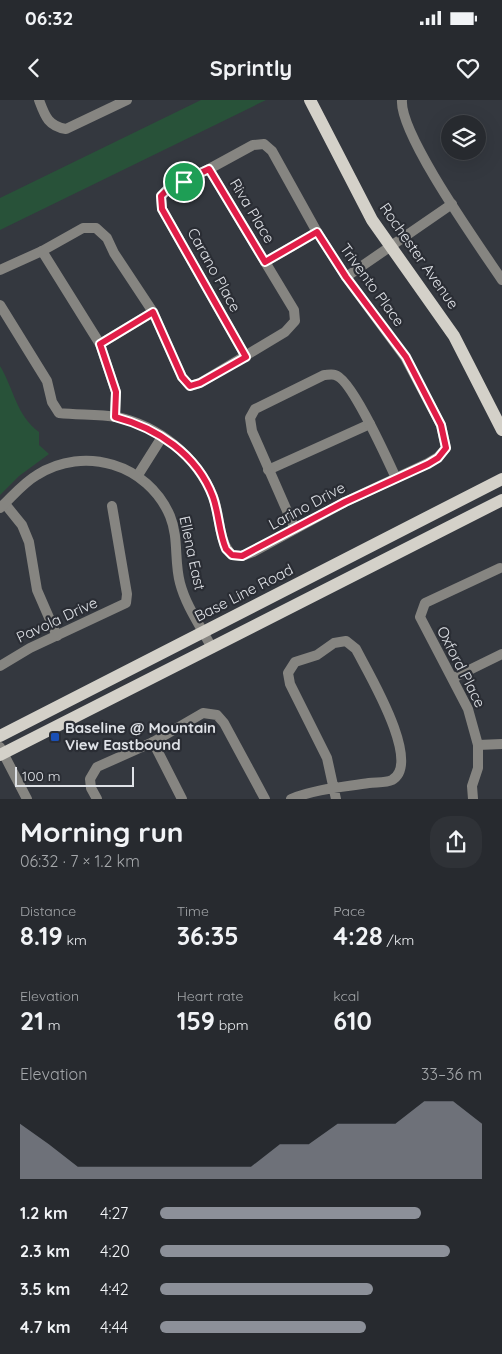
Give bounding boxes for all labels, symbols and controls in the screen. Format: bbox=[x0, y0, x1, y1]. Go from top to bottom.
text: 06:32 bbox=[25, 6, 73, 30]
icon: back bbox=[20, 54, 48, 82]
text: Sprintly bbox=[210, 54, 292, 82]
icon: heart bbox=[454, 54, 482, 82]
map controls bbox=[441, 115, 486, 160]
button: layers bbox=[441, 115, 486, 160]
pin bbox=[163, 161, 205, 203]
icon: arrive bbox=[170, 168, 198, 196]
street label: Riva Place bbox=[226, 175, 279, 247]
street label: Rochester Avenue bbox=[376, 199, 463, 313]
street label: Carano Place bbox=[184, 224, 245, 315]
street label: Trivento Place bbox=[336, 239, 409, 330]
street label: Larino Drive bbox=[265, 477, 348, 534]
street label: Ellena East bbox=[175, 514, 210, 592]
street label: Base Line Road bbox=[191, 560, 296, 626]
street label: Pavola Drive bbox=[13, 592, 100, 647]
street label: Oxford Place bbox=[433, 623, 490, 711]
place label: Baseline @ Mountain View Eastbound bbox=[65, 718, 216, 754]
marker: Baseline @ Mountain View Eastbound bbox=[49, 731, 61, 743]
scale bar bbox=[15, 764, 134, 787]
text: 100 m bbox=[22, 767, 60, 785]
text: Morning run bbox=[20, 814, 184, 849]
button: share bbox=[430, 816, 482, 868]
text: 06:32 · 7 × 1.2 km bbox=[20, 851, 140, 871]
text: Distance bbox=[20, 902, 76, 920]
text: Time bbox=[177, 902, 209, 920]
text: Pace bbox=[333, 902, 365, 920]
text: 8.19 bbox=[20, 920, 63, 951]
text: 36:35 bbox=[177, 920, 239, 951]
text: 4:28 bbox=[333, 920, 383, 951]
text: km bbox=[63, 931, 87, 949]
text: /km bbox=[383, 931, 414, 949]
text: Elevation bbox=[20, 987, 79, 1005]
text: Heart rate bbox=[177, 987, 243, 1005]
text: kcal bbox=[333, 987, 359, 1005]
text: 21 bbox=[20, 1005, 44, 1036]
text: 159 bbox=[177, 1005, 215, 1036]
text: 610 bbox=[333, 1005, 372, 1036]
text: m bbox=[44, 1016, 61, 1034]
text: bpm bbox=[215, 1016, 249, 1034]
text: Elevation bbox=[20, 1064, 87, 1084]
text: 33–36 m bbox=[421, 1064, 482, 1084]
text: 1.2 km bbox=[20, 1203, 68, 1223]
text: 4:27 bbox=[100, 1203, 128, 1223]
text: 2.3 km bbox=[20, 1241, 70, 1261]
text: 4:20 bbox=[100, 1241, 130, 1261]
text: 3.5 km bbox=[20, 1279, 70, 1299]
text: 4:42 bbox=[100, 1279, 129, 1299]
text: 4.7 km bbox=[20, 1317, 71, 1337]
text: 4:44 bbox=[100, 1317, 128, 1337]

